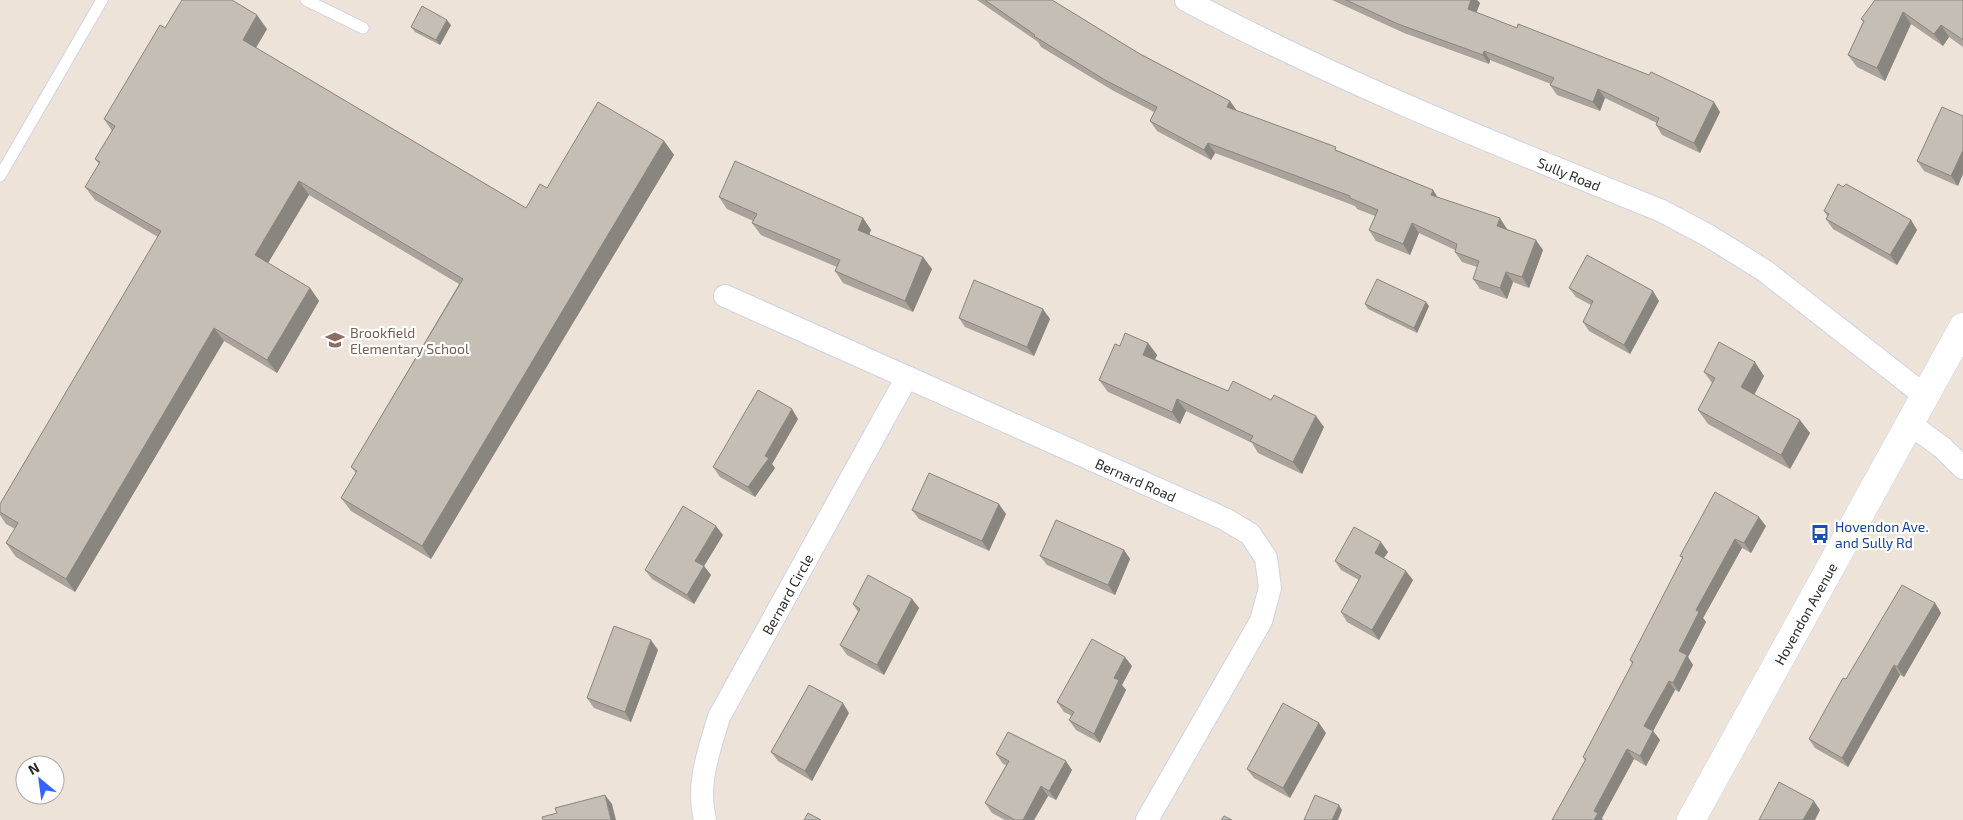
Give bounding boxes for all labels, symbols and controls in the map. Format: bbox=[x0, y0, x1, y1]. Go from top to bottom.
street label: Sully Road bbox=[1535, 153, 1603, 194]
place label: Brookfield Elementary School bbox=[350, 324, 470, 357]
school or university icon: Brookfield Elementary School bbox=[324, 329, 346, 351]
street label: Bernard Road bbox=[1093, 454, 1179, 505]
place label: Hovendon Ave. and Sully Rd bbox=[1835, 518, 1929, 551]
bus stop icon: Hovendon Ave. and Sully Rd bbox=[1809, 523, 1831, 545]
street label: Bernard Circle bbox=[758, 551, 816, 637]
street label: Hovendon Avenue bbox=[1770, 559, 1840, 667]
north arrow bbox=[15, 755, 65, 805]
text: N bbox=[25, 758, 42, 778]

